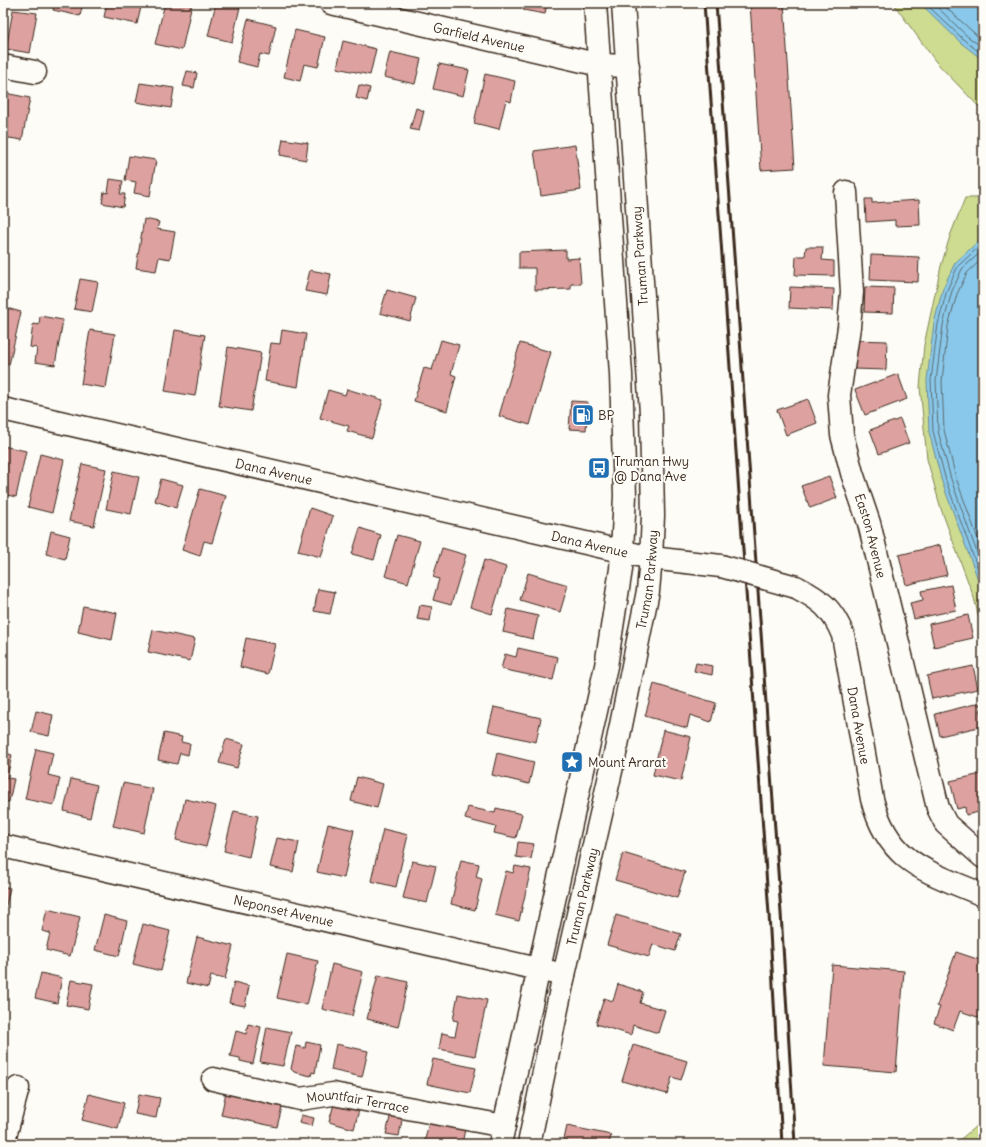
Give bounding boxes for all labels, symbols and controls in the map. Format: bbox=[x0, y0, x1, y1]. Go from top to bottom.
street label: Garfield Avenue bbox=[432, 18, 527, 56]
street label: Truman Parkway bbox=[628, 205, 652, 307]
fuel station icon: BP bbox=[570, 402, 596, 428]
place label: BP bbox=[598, 407, 615, 424]
place label: Truman Hwy @ Dana Ave bbox=[614, 453, 689, 485]
street label: Dana Avenue bbox=[234, 454, 314, 488]
bus stop icon: Truman Hwy @ Dana Ave bbox=[586, 455, 612, 481]
street label: Easton Avenue bbox=[851, 491, 890, 580]
street label: Dana Avenue bbox=[550, 527, 630, 561]
street label: Truman Parkway bbox=[632, 529, 661, 631]
street label: Dana Avenue bbox=[844, 685, 874, 765]
place icon: Mount Ararat bbox=[559, 749, 585, 775]
place label: Mount Ararat bbox=[588, 754, 667, 771]
street label: Truman Parkway bbox=[563, 846, 602, 947]
street label: Neponset Avenue bbox=[232, 891, 335, 930]
street label: Mountfair Terrace bbox=[305, 1085, 411, 1117]

